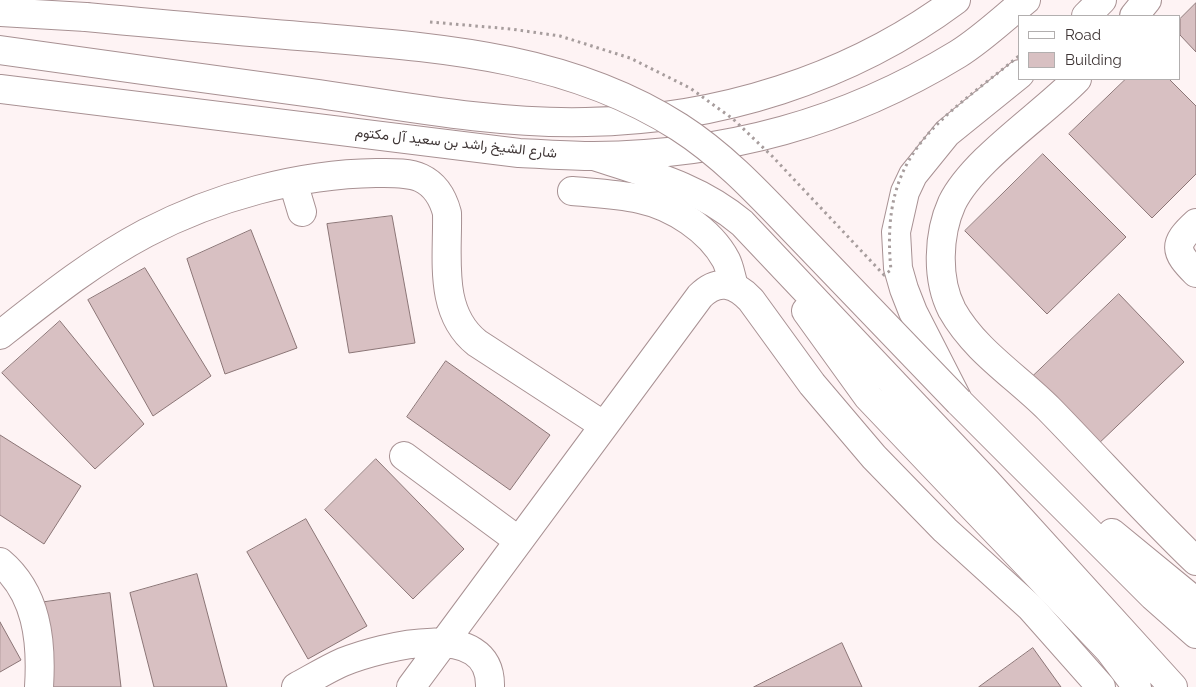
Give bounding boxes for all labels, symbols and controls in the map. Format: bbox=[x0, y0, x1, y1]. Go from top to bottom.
legend bbox=[1018, 15, 1181, 80]
text: Road bbox=[1065, 26, 1101, 44]
text: Building bbox=[1065, 51, 1122, 69]
street label: شارع الشيخ راشد بن سعيد آل مكتوم bbox=[354, 124, 558, 162]

